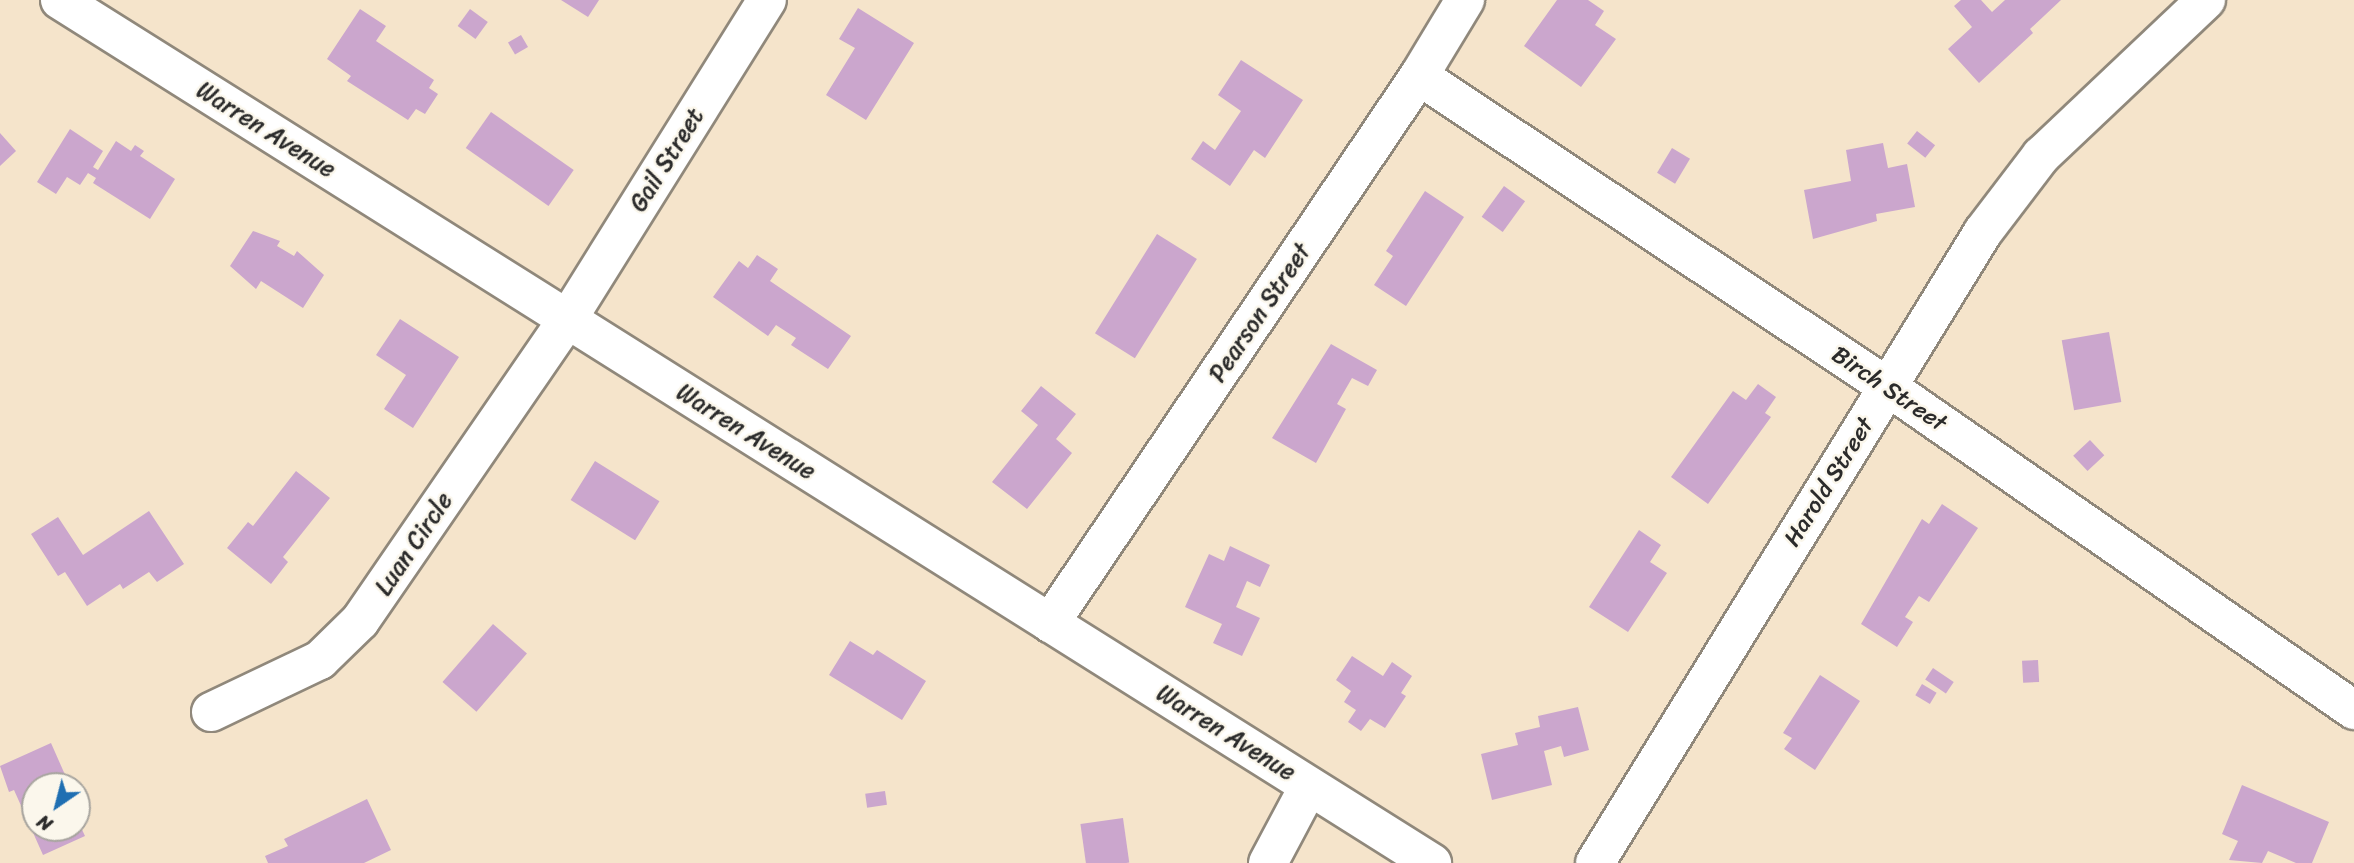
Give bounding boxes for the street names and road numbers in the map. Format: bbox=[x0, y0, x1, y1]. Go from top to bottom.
street label: Warren Avenue bbox=[191, 76, 341, 184]
street label: Gail Street bbox=[624, 103, 710, 217]
street label: Pearson Street bbox=[1203, 238, 1317, 388]
street label: Birch Street bbox=[1826, 340, 1952, 438]
street label: Warren Avenue bbox=[671, 378, 821, 486]
street label: Harold Street bbox=[1778, 412, 1880, 552]
street label: Luan Circle bbox=[369, 487, 459, 601]
street label: Warren Avenue bbox=[1151, 679, 1301, 787]

